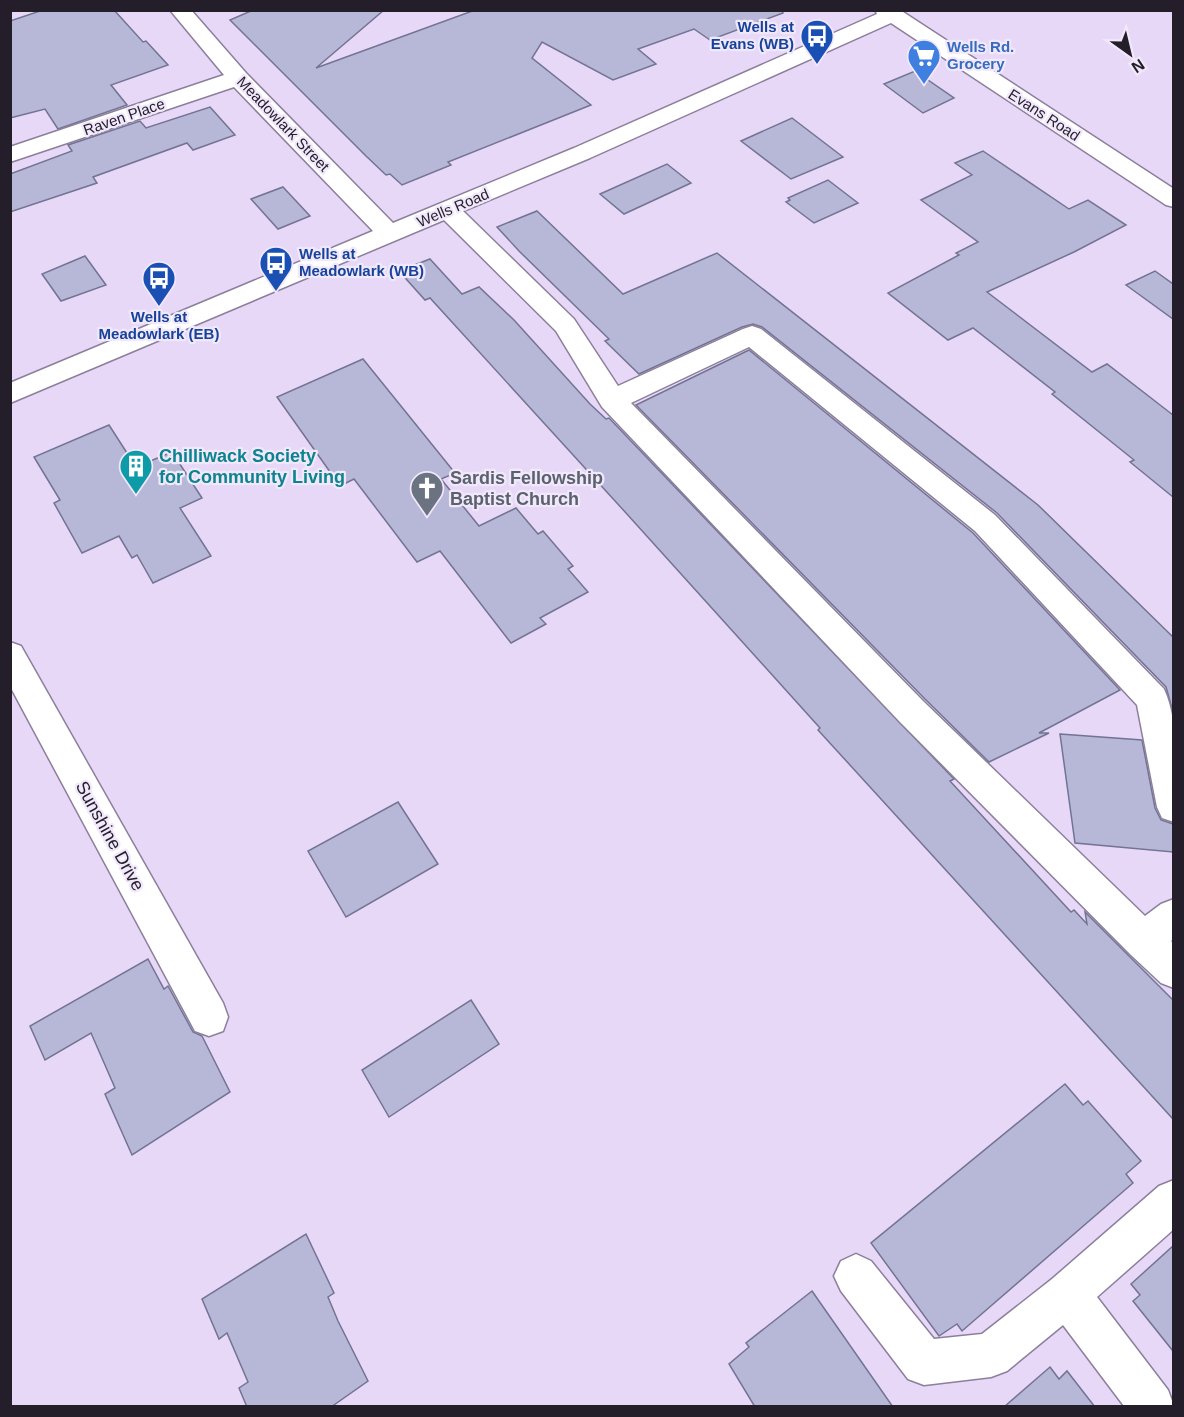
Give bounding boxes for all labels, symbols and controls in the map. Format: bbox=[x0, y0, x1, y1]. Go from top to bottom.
place label: Wells at Evans (WB) bbox=[711, 18, 794, 52]
bus stop icon: Wells at Evans (WB) bbox=[799, 18, 835, 65]
north arrow bbox=[1100, 24, 1160, 84]
supermarket icon: Wells Rd. Grocery bbox=[906, 38, 942, 85]
place label: Wells Rd. Grocery bbox=[947, 38, 1014, 72]
text: N bbox=[1129, 56, 1148, 76]
street label: Meadowlark Street bbox=[234, 73, 333, 175]
street label: Evans Road bbox=[1005, 85, 1083, 144]
street label: Raven Place bbox=[81, 95, 167, 138]
street label: Wells Road bbox=[414, 185, 491, 230]
bus stop icon: Wells at Meadowlark (WB) bbox=[258, 245, 294, 292]
place label: Wells at Meadowlark (WB) bbox=[299, 245, 424, 279]
bus stop icon: Wells at Meadowlark (EB) bbox=[141, 260, 177, 307]
place label: Wells at Meadowlark (EB) bbox=[99, 308, 219, 342]
place label: Chilliwack Society for Community Living bbox=[159, 446, 345, 487]
building icon: Chilliwack Society for Community Living bbox=[118, 448, 154, 495]
place label: Sardis Fellowship Baptist Church bbox=[450, 468, 603, 509]
church icon: Sardis Fellowship Baptist Church bbox=[409, 470, 445, 517]
street label: Sunshine Drive bbox=[72, 778, 148, 894]

